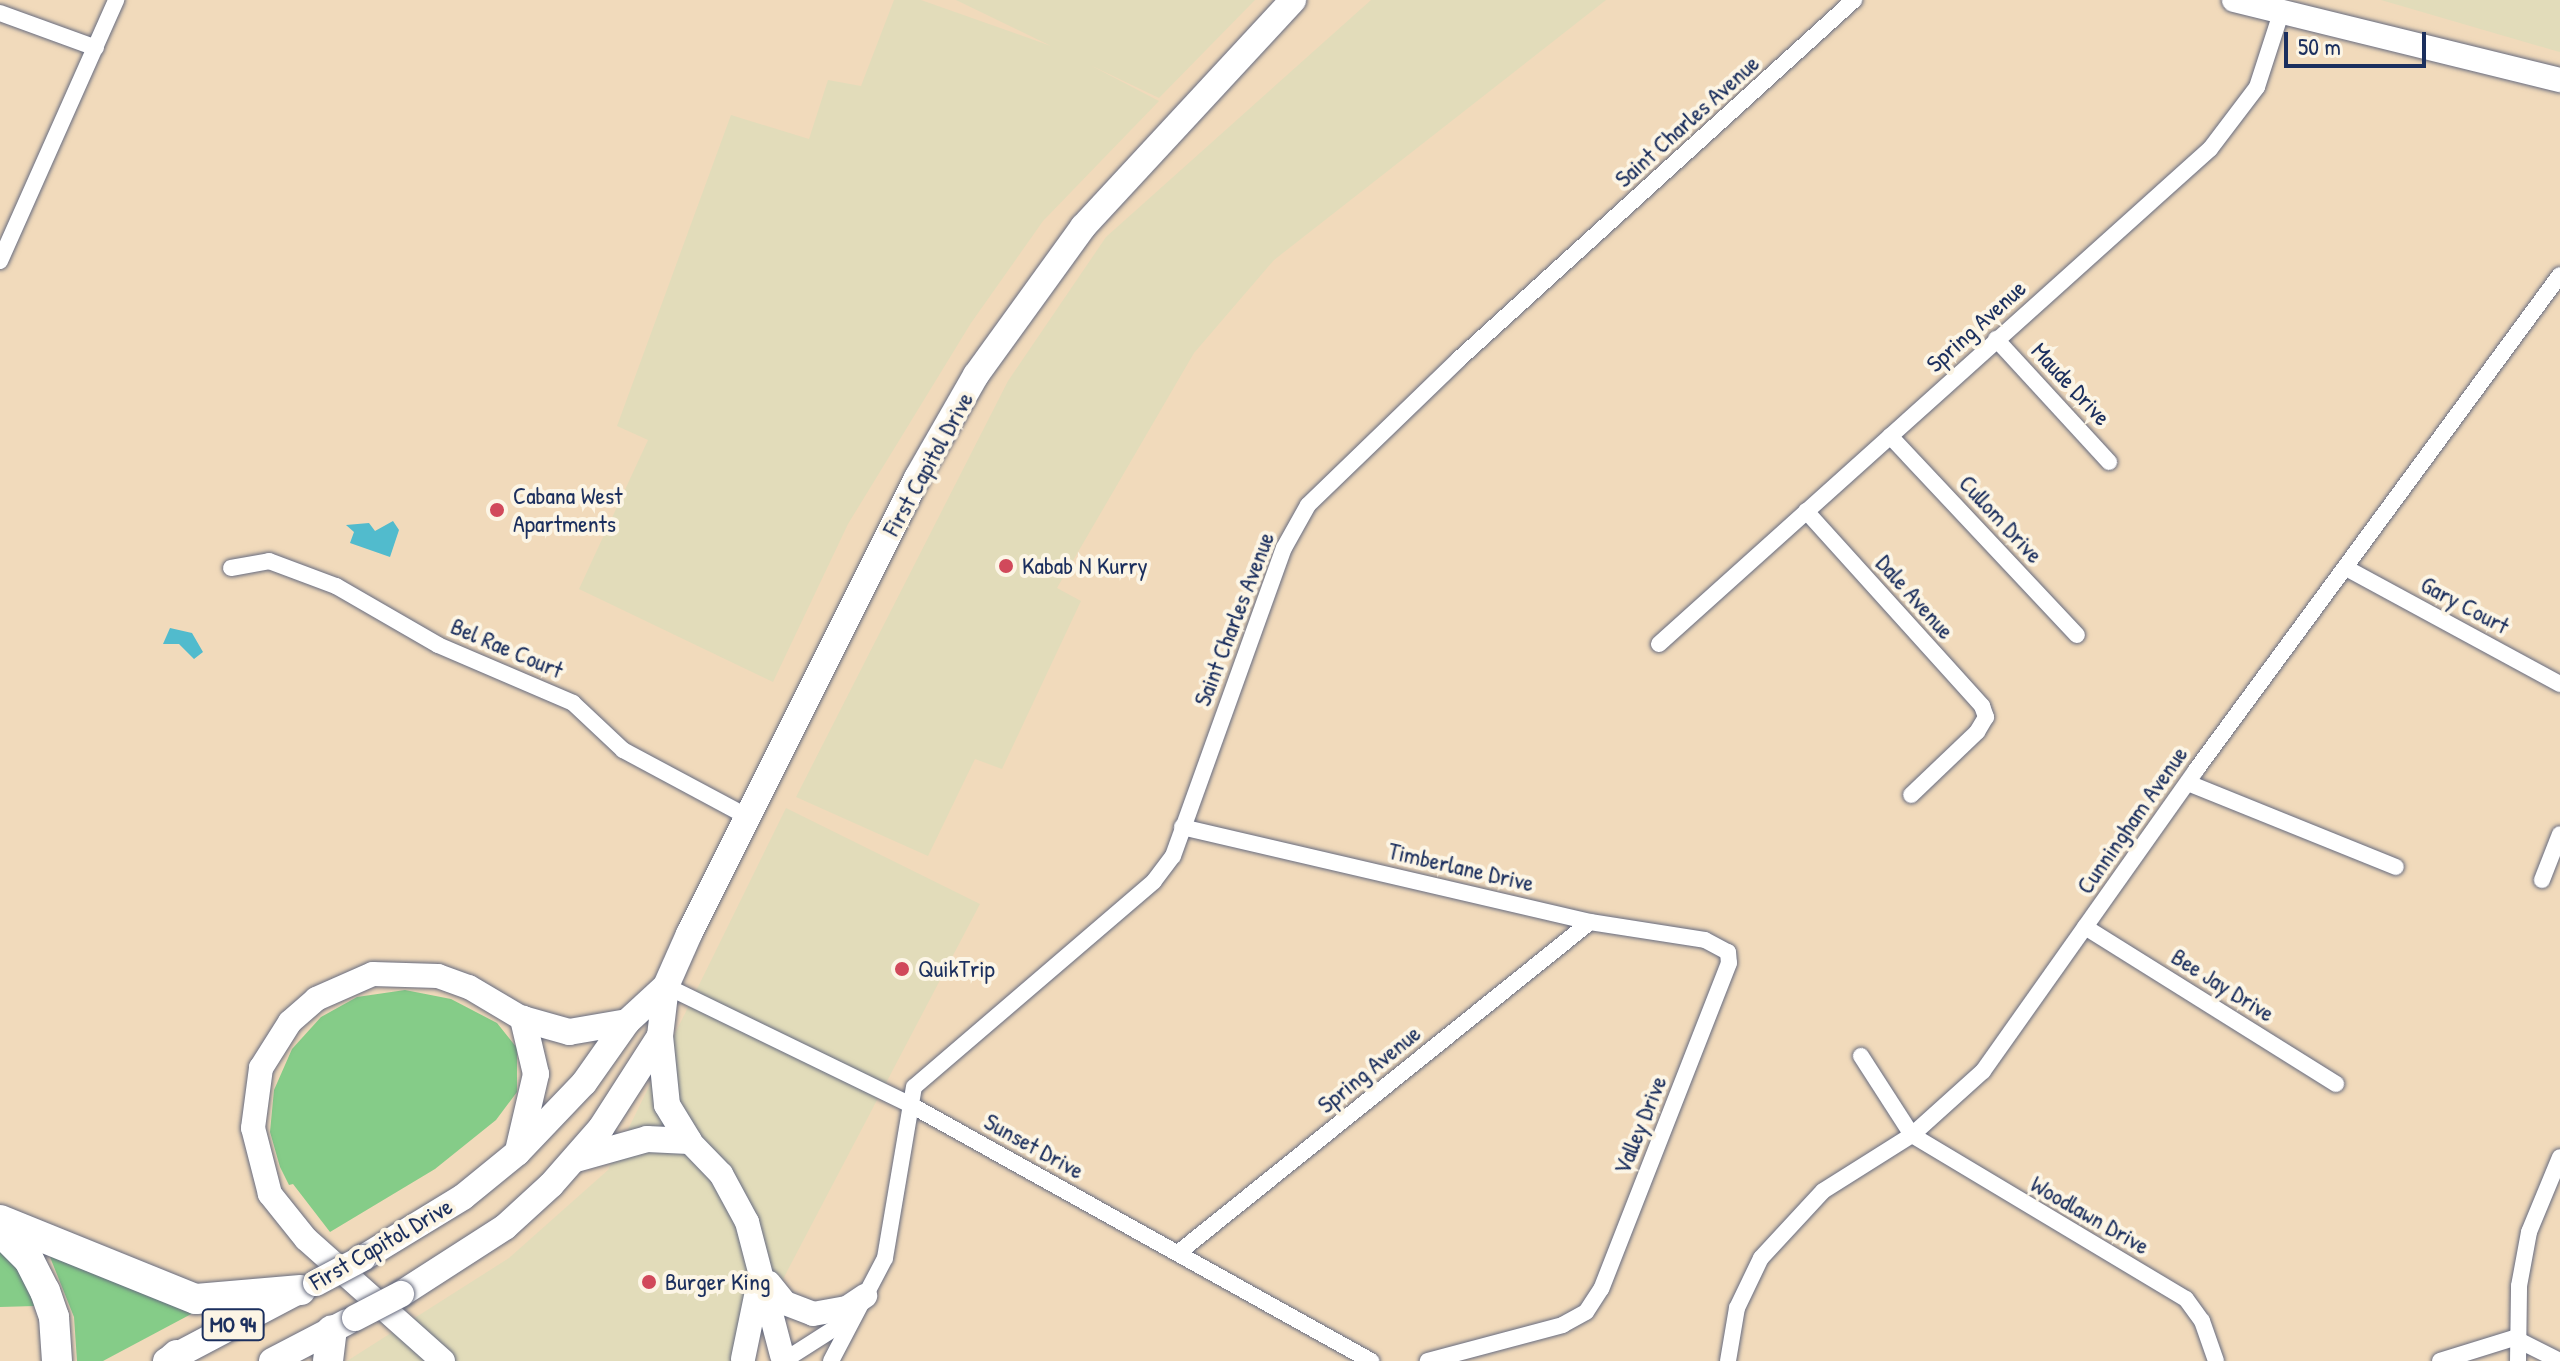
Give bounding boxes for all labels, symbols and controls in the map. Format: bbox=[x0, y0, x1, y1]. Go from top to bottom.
scale bar bbox=[2288, 16, 2430, 66]
text: 50 m bbox=[2298, 30, 2341, 62]
street label: Saint Charles Avenue bbox=[1609, 49, 1765, 193]
street label: Spring Avenue bbox=[1920, 274, 2032, 378]
street label: Maude Drive bbox=[2025, 337, 2117, 431]
street label: First Capitol Drive bbox=[877, 387, 979, 541]
street label: Cullom Drive bbox=[1953, 469, 2049, 569]
place label: Cabana West Apartments bbox=[513, 482, 622, 538]
marker: Cabana West Apartments bbox=[488, 501, 506, 519]
street label: Saint Charles Avenue bbox=[1188, 528, 1280, 710]
street label: Dale Avenue bbox=[1870, 549, 1960, 645]
place label: Kabab N Kurry bbox=[1022, 552, 1148, 580]
marker: Kabab N Kurry bbox=[997, 557, 1015, 575]
street label: Gary Court bbox=[2416, 570, 2514, 640]
street label: Bel Rae Court bbox=[447, 612, 567, 684]
street label: Cunningham Avenue bbox=[2070, 741, 2194, 899]
street label: Timberlane Drive bbox=[1385, 836, 1537, 898]
street label: Bee Jay Drive bbox=[2166, 942, 2280, 1028]
place label: QuikTrip bbox=[918, 955, 995, 983]
marker: QuikTrip bbox=[893, 960, 911, 978]
street label: Spring Avenue bbox=[1312, 1019, 1426, 1119]
street label: Valley Drive bbox=[1607, 1072, 1673, 1178]
street label: Sunset Drive bbox=[979, 1107, 1089, 1185]
street label: Woodlawn Drive bbox=[2026, 1170, 2154, 1260]
street label: First Capitol Drive bbox=[305, 1192, 457, 1296]
place label: Burger King bbox=[665, 1268, 770, 1296]
marker: Burger King bbox=[640, 1273, 658, 1291]
road number: MO 94 bbox=[201, 1307, 265, 1343]

